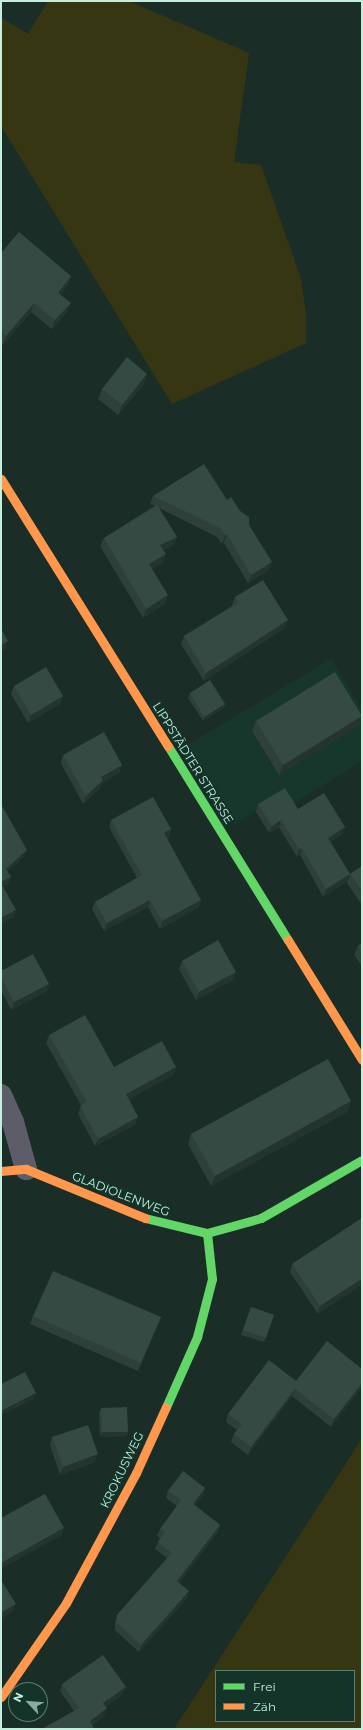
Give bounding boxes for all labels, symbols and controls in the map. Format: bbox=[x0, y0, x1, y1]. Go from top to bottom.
street label: LIPPSTÄDTER STRASSE bbox=[150, 699, 236, 827]
street label: GLADIOLENWEG bbox=[70, 1169, 172, 1219]
street label: KROKUSWEG bbox=[97, 1430, 147, 1510]
legend bbox=[215, 1670, 355, 1722]
text: Frei bbox=[253, 1679, 276, 1694]
north arrow bbox=[8, 1682, 48, 1722]
text: N bbox=[10, 1690, 26, 1704]
text: Zäh bbox=[253, 1699, 276, 1714]

